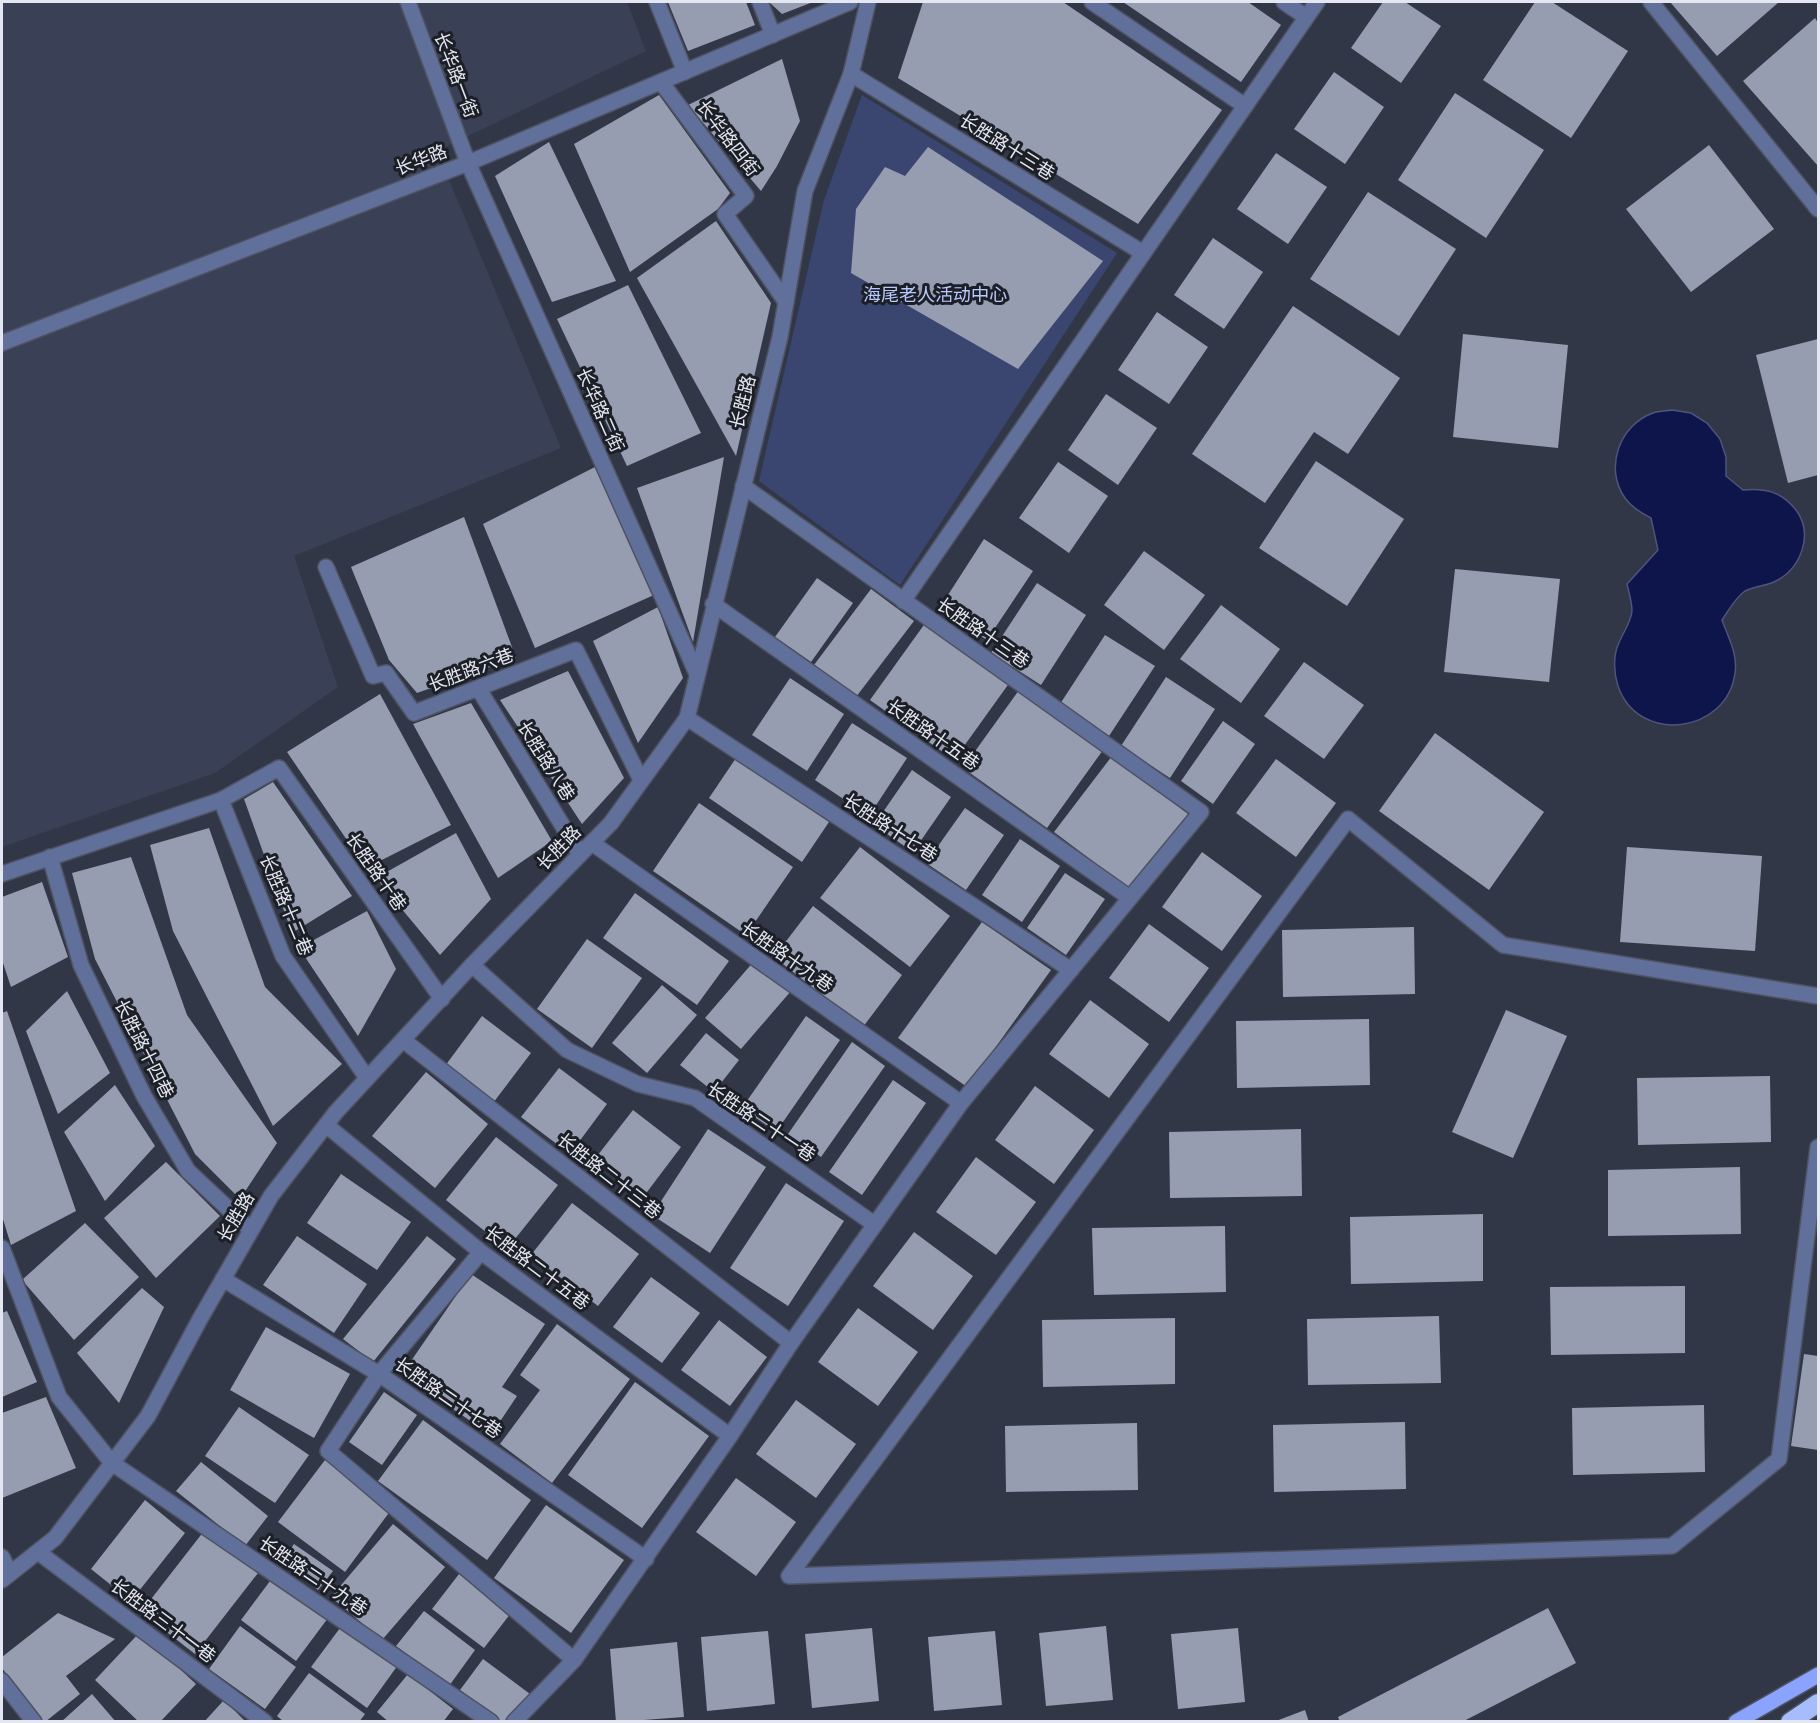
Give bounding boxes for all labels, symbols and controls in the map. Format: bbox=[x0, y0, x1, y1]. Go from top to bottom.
street label: 长华路一街 bbox=[430, 29, 482, 121]
street label: 长华路四街 bbox=[692, 95, 764, 181]
street label: 长胜路十三巷 bbox=[955, 109, 1059, 185]
street label: 长华路 bbox=[392, 140, 450, 180]
park label: 海尾老人活动中心 bbox=[863, 284, 1007, 306]
street label: 长华路二街 bbox=[572, 364, 628, 456]
street label: 长胜路 bbox=[726, 373, 760, 431]
street label: 长胜路十三巷 bbox=[932, 593, 1034, 673]
street label: 长胜路六巷 bbox=[425, 644, 517, 696]
street label: 长胜路十五巷 bbox=[882, 695, 984, 775]
street label: 长胜路八巷 bbox=[513, 717, 579, 805]
street label: 长胜路十七巷 bbox=[839, 789, 941, 867]
street label: 长胜路 bbox=[532, 821, 586, 875]
street label: 长胜路十巷 bbox=[341, 829, 411, 915]
street label: 长胜路十二巷 bbox=[255, 851, 317, 959]
street label: 长胜路十九巷 bbox=[736, 917, 838, 997]
street label: 长胜路十四巷 bbox=[110, 996, 178, 1102]
street label: 长胜路二十一巷 bbox=[703, 1078, 819, 1166]
street label: 长胜路二十三巷 bbox=[553, 1129, 665, 1223]
street label: 长胜路 bbox=[213, 1188, 259, 1246]
street label: 长胜路二十五巷 bbox=[480, 1221, 594, 1315]
street label: 长胜路二十七巷 bbox=[390, 1353, 506, 1443]
street label: 长胜路二十九巷 bbox=[255, 1532, 371, 1620]
street label: 长胜路三十一巷 bbox=[106, 1574, 220, 1668]

